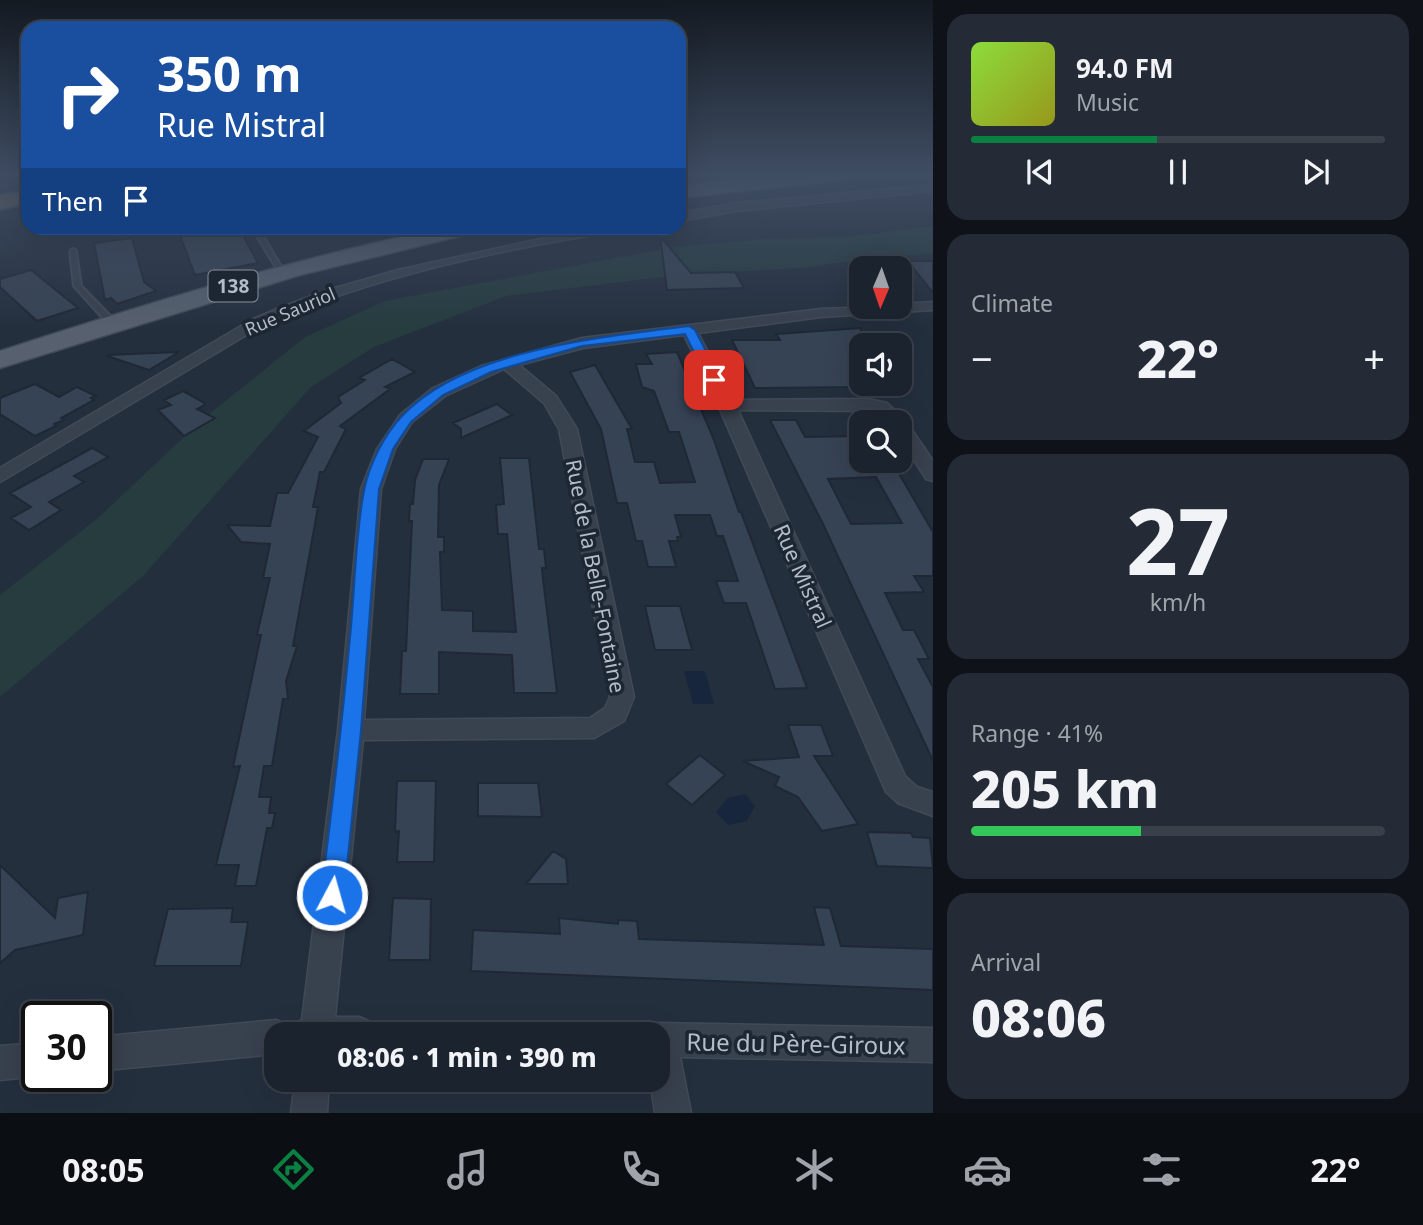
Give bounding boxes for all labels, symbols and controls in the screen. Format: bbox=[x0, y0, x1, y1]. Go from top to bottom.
text: 350 m bbox=[157, 40, 302, 106]
icon: right bbox=[42, 49, 133, 140]
text: 94.0 FM bbox=[1076, 50, 1173, 86]
text: Music bbox=[1076, 86, 1139, 118]
text: Rue Mistral bbox=[157, 103, 326, 146]
icon: previous bbox=[1021, 153, 1059, 191]
icon: pause bbox=[1159, 153, 1197, 191]
icon: next bbox=[1297, 153, 1335, 191]
icon: arrive bbox=[117, 182, 155, 220]
text: Then bbox=[42, 183, 103, 219]
north arrow bbox=[849, 256, 912, 318]
map controls bbox=[849, 256, 912, 473]
road number: 138 bbox=[208, 270, 258, 302]
street label: Rue Sauriol bbox=[241, 281, 339, 341]
text: Climate bbox=[971, 287, 1053, 319]
text: 22° bbox=[1137, 322, 1219, 393]
text: − bbox=[971, 332, 993, 384]
text: + bbox=[1363, 332, 1385, 384]
button: sound bbox=[849, 333, 912, 396]
pin bbox=[684, 350, 744, 410]
icon: arrive bbox=[695, 361, 733, 399]
button: search bbox=[849, 410, 912, 473]
street label: Rue de la Belle-Fontaine bbox=[560, 457, 632, 695]
text: 27 bbox=[1126, 478, 1230, 602]
street label: Rue Mistral bbox=[768, 520, 838, 632]
text: km/h bbox=[1150, 586, 1206, 618]
text: Range · 41% bbox=[971, 717, 1103, 749]
text: 205 km bbox=[971, 752, 1159, 823]
position arrow bbox=[295, 858, 369, 932]
text: Arrival bbox=[971, 946, 1041, 978]
text: 08:06 bbox=[971, 981, 1106, 1052]
speed limit sign: 30 bbox=[21, 1001, 112, 1092]
street label: Rue du Père-Giroux bbox=[686, 1025, 906, 1061]
text: 08:06 · 1 min · 390 m bbox=[337, 1039, 597, 1075]
icon: directions bbox=[269, 1145, 318, 1194]
icon: music bbox=[443, 1145, 492, 1194]
icon: phone bbox=[616, 1145, 665, 1194]
icon: climate bbox=[790, 1145, 839, 1194]
icon: car bbox=[963, 1145, 1012, 1194]
icon: filters bbox=[1137, 1145, 1186, 1194]
text: 08:05 bbox=[62, 1148, 145, 1191]
text: 22° bbox=[1310, 1148, 1361, 1191]

